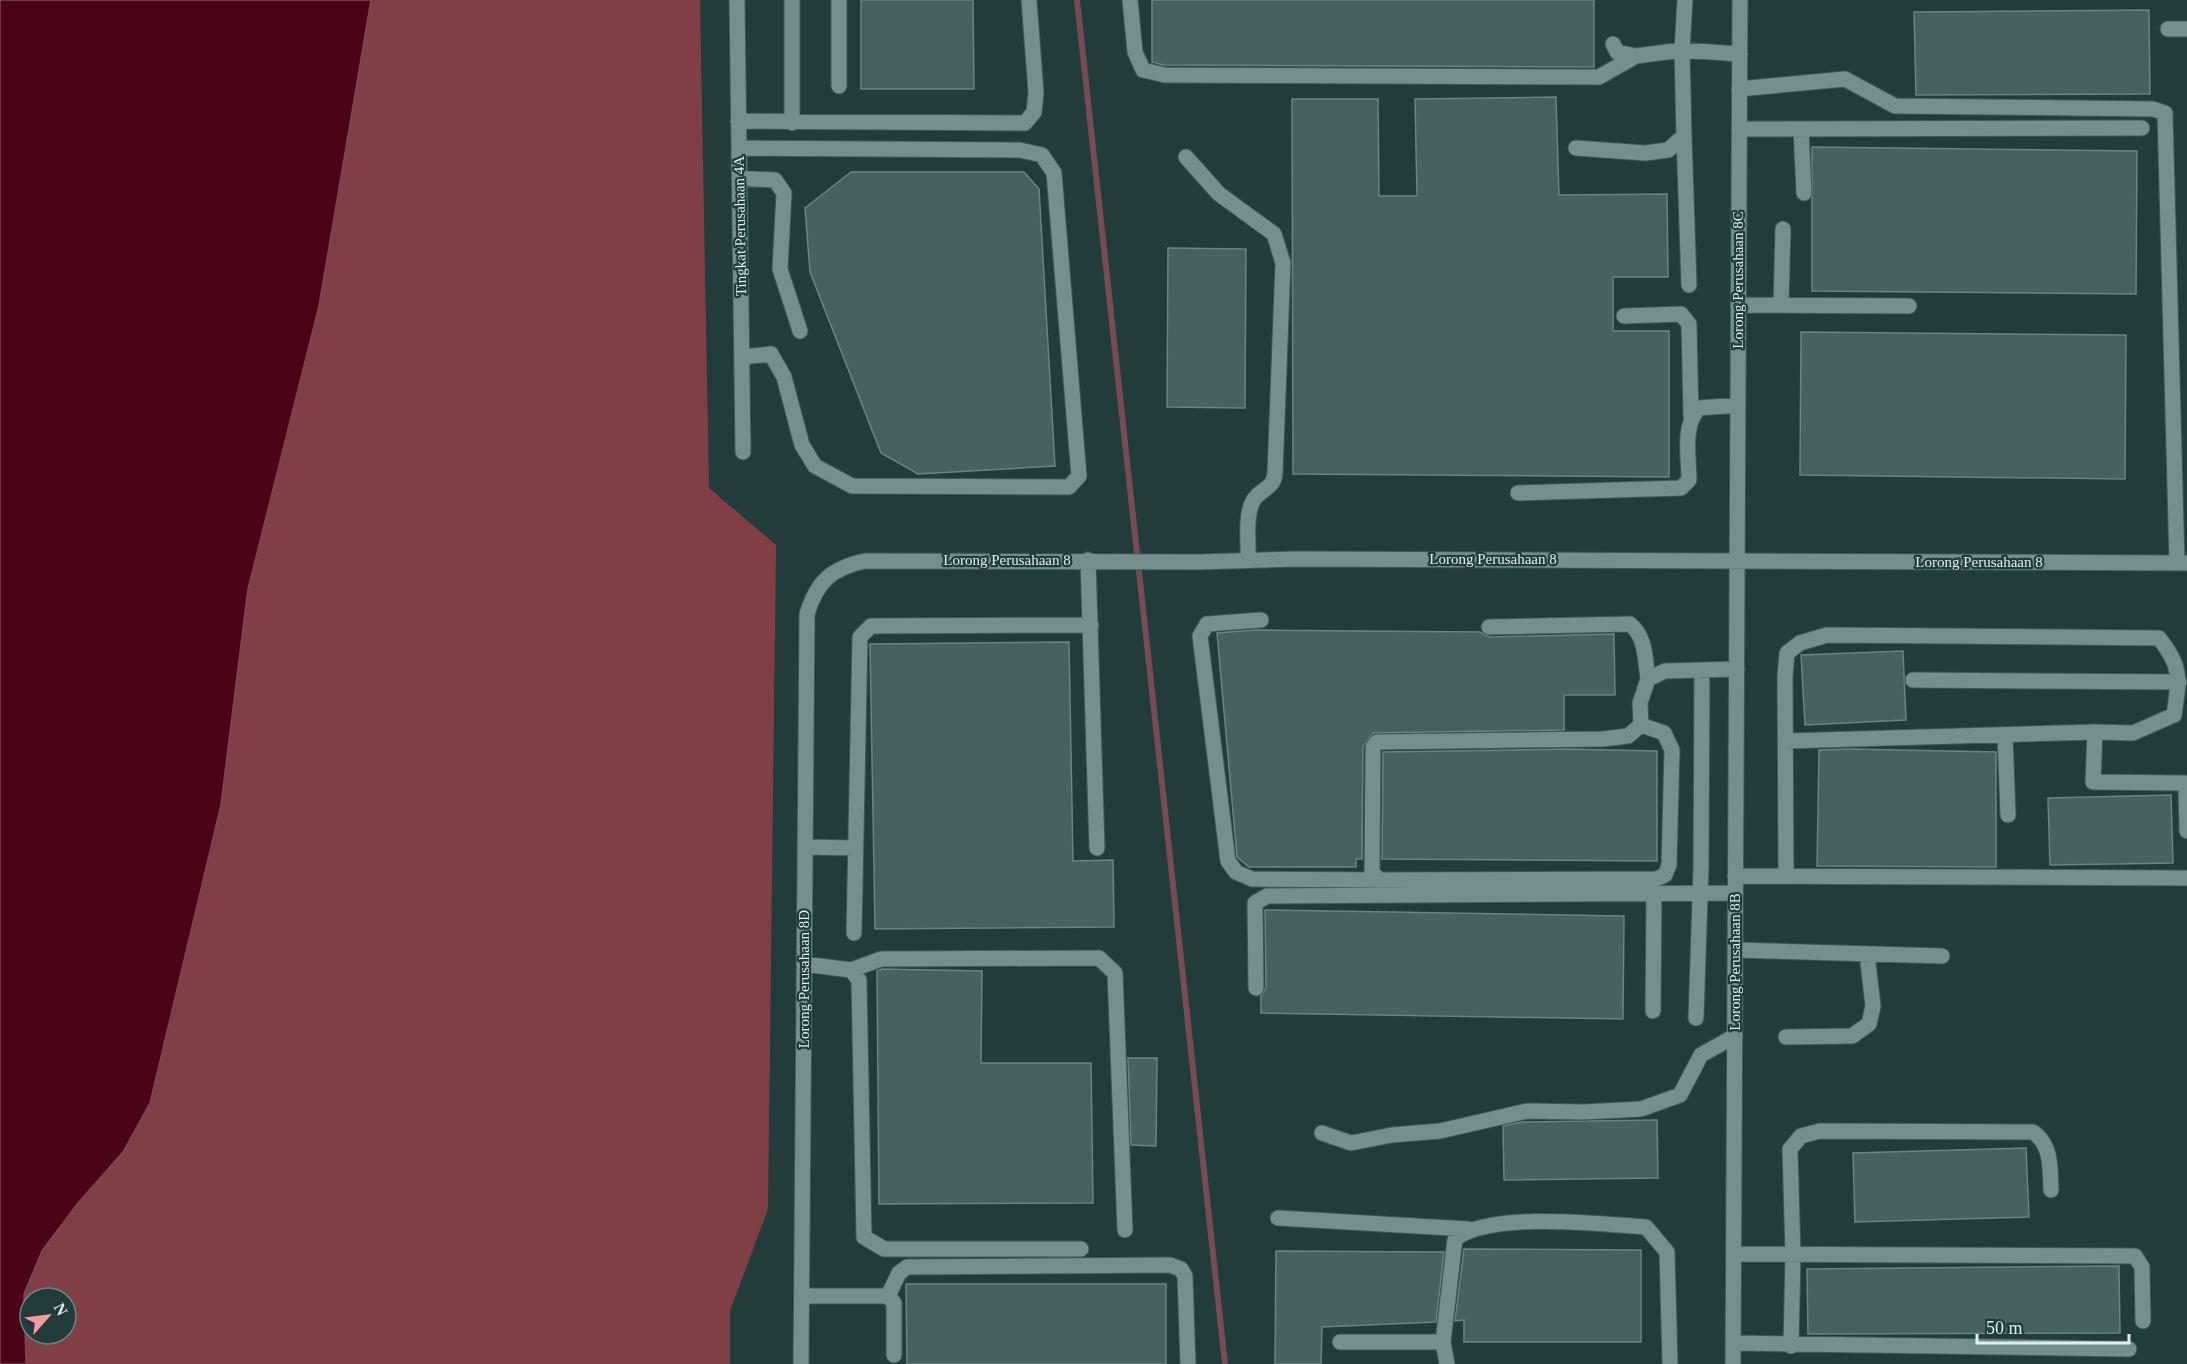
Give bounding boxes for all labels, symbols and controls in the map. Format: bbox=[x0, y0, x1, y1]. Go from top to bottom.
street label: Tingkat Perusahaan 4A bbox=[731, 156, 749, 296]
street label: Lorong Perusahaan 8C bbox=[1730, 211, 1746, 349]
street label: Lorong Perusahaan 8 bbox=[1429, 551, 1557, 567]
street label: Lorong Perusahaan 8 bbox=[943, 552, 1071, 568]
street label: Lorong Perusahaan 8 bbox=[1915, 554, 2043, 570]
street label: Lorong Perusahaan 8B bbox=[1727, 893, 1743, 1031]
street label: Lorong Perusahaan 8D bbox=[796, 910, 812, 1048]
north arrow bbox=[18, 1286, 78, 1346]
text: N bbox=[51, 1300, 71, 1319]
scale bar bbox=[1977, 1307, 2128, 1345]
text: 50 m bbox=[1986, 1318, 2023, 1338]

